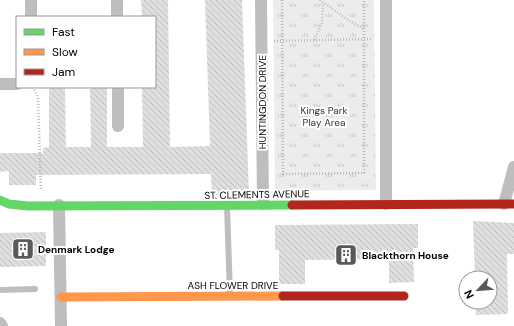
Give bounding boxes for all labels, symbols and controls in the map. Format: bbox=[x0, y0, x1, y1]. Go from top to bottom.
legend bbox=[16, 16, 156, 88]
text: Fast bbox=[52, 24, 75, 40]
text: Slow bbox=[52, 44, 78, 60]
street label: HUNTINGDON DRIVE bbox=[256, 54, 269, 149]
text: Jam bbox=[52, 64, 75, 80]
park label: Kings Park Play Area bbox=[301, 104, 348, 129]
street label: ST. CLEMENTS AVENUE bbox=[204, 187, 310, 202]
building icon: Denmark Lodge bbox=[10, 236, 36, 262]
building icon: Blackthorn House bbox=[333, 242, 359, 268]
place label: Denmark Lodge bbox=[38, 243, 115, 256]
place label: Blackthorn House bbox=[362, 249, 449, 262]
north arrow bbox=[458, 270, 498, 310]
street label: ASH FLOWER DRIVE bbox=[188, 279, 279, 292]
text: N bbox=[461, 288, 477, 301]

